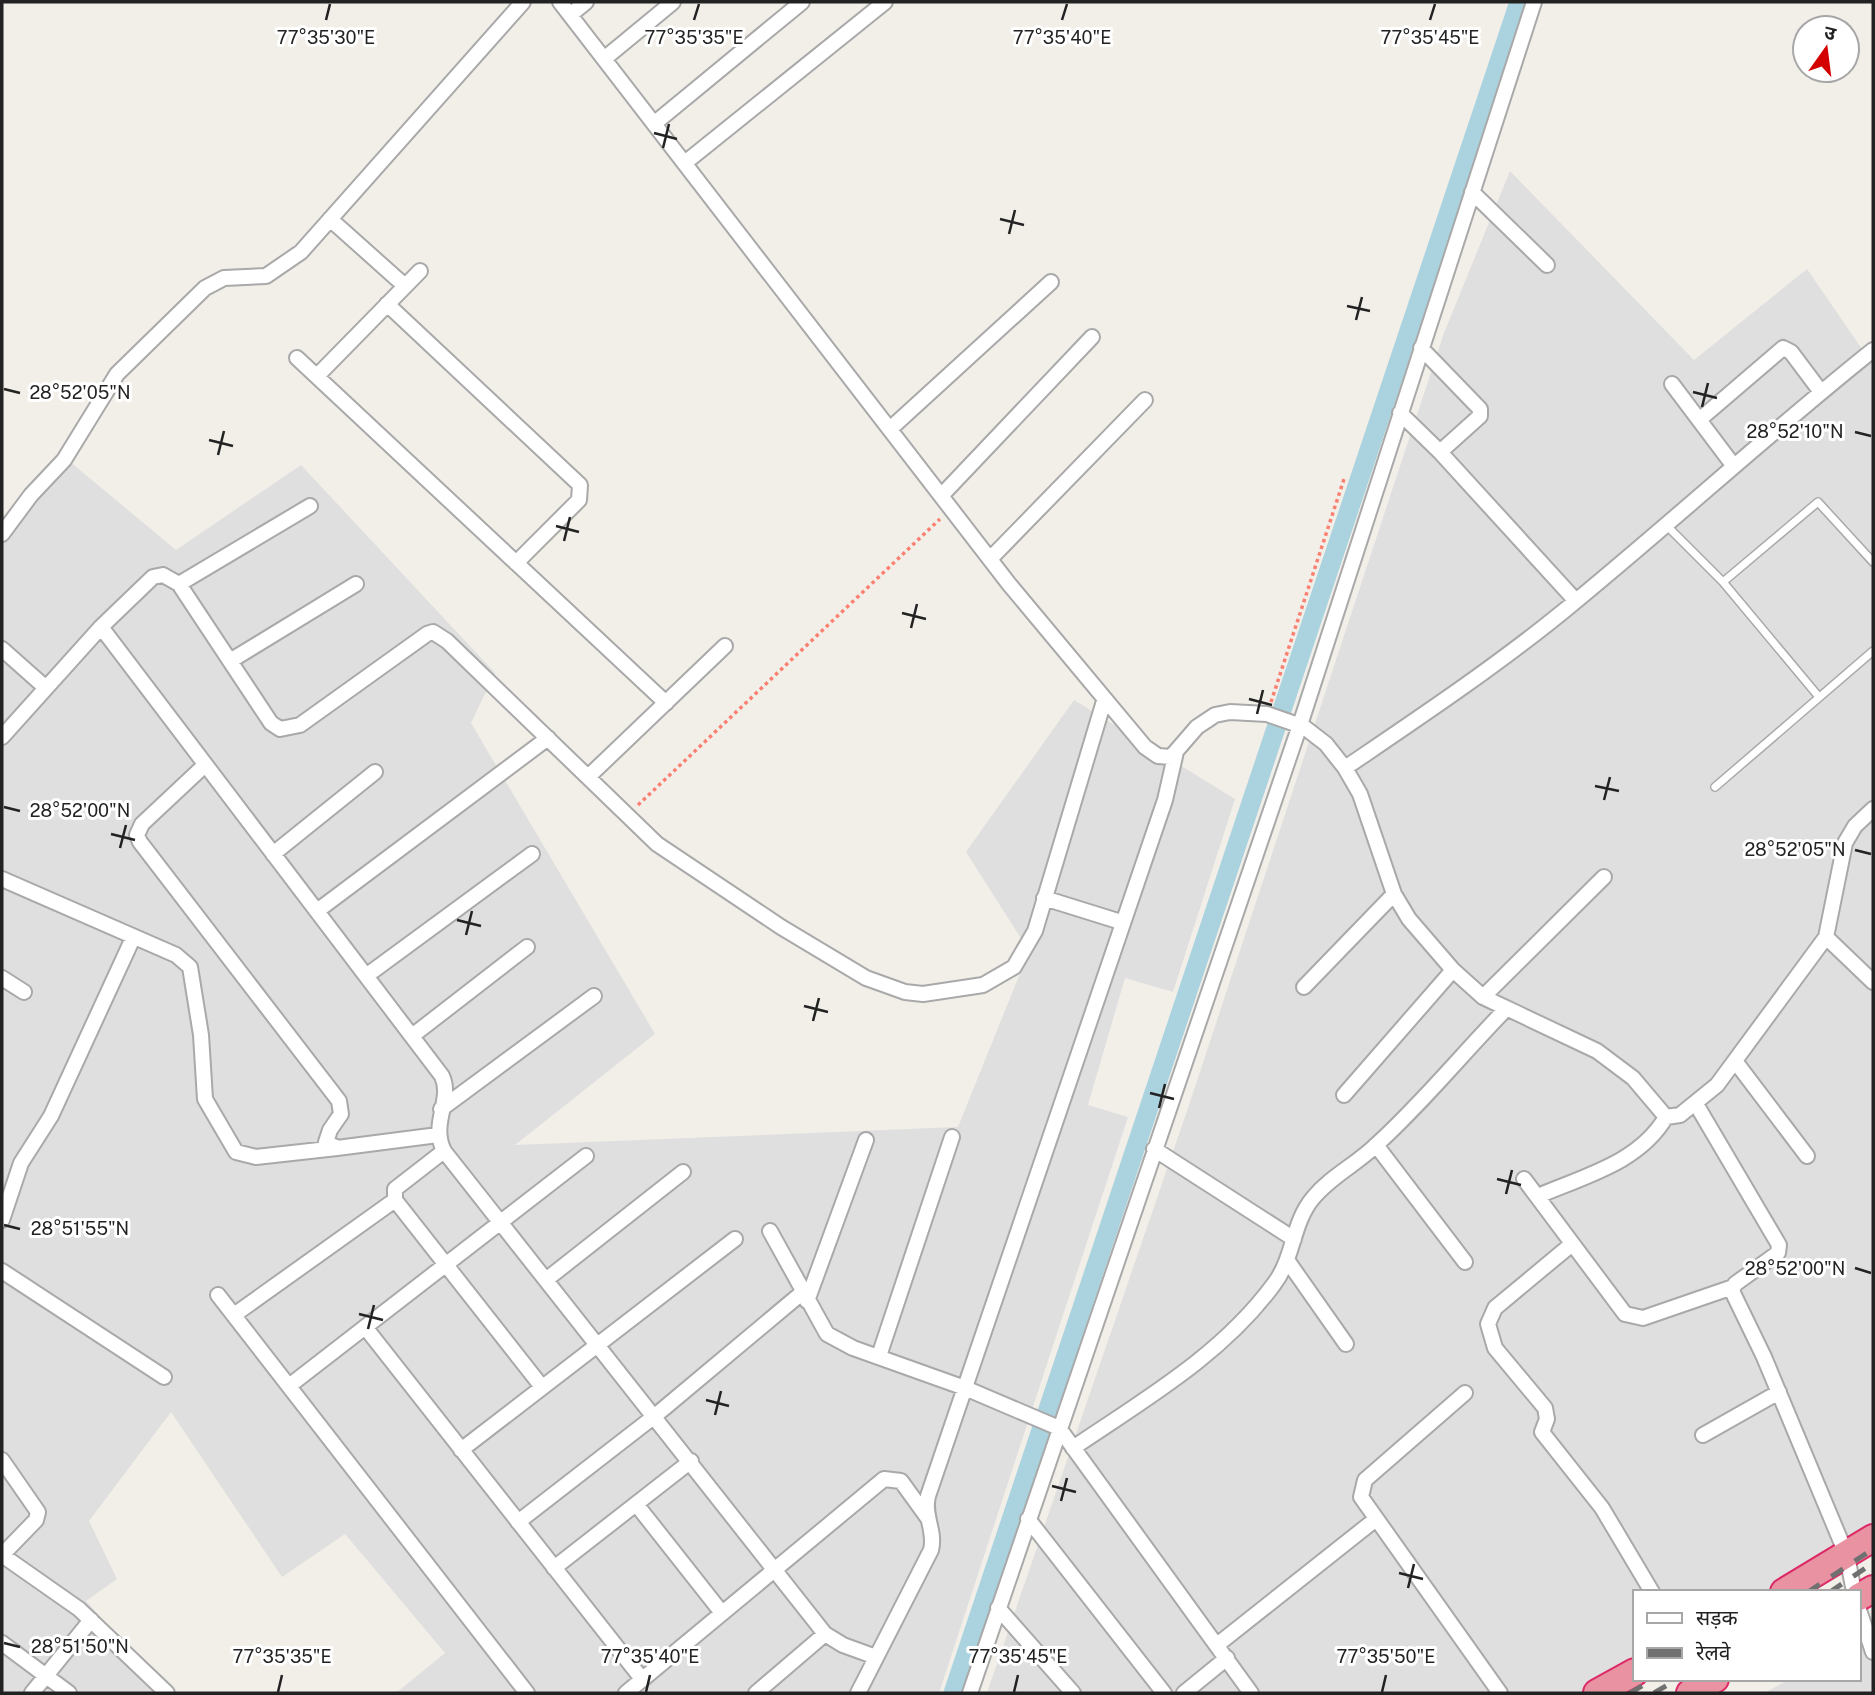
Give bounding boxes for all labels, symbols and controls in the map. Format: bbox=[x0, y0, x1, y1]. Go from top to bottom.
north arrow bbox=[1791, 14, 1861, 84]
text: उ bbox=[1822, 20, 1839, 45]
text: 77°35'30"E bbox=[277, 27, 375, 48]
text: 77°35'35"E bbox=[644, 27, 744, 48]
text: 77°35'40"E bbox=[1013, 27, 1111, 48]
text: 77°35'45"E bbox=[1380, 27, 1480, 48]
text: 28°52'05"N bbox=[29, 382, 131, 403]
text: 28°52'10"N bbox=[1746, 421, 1844, 442]
text: 28°52'00"N bbox=[30, 800, 130, 821]
text: 28°52'05"N bbox=[1744, 839, 1846, 860]
text: 28°51'55"N bbox=[31, 1218, 129, 1239]
text: 28°52'00"N bbox=[1745, 1258, 1845, 1279]
legend bbox=[1633, 1590, 1861, 1681]
text: सड़क bbox=[1696, 1605, 1738, 1630]
text: 28°51'50"N bbox=[31, 1636, 129, 1657]
text: रेलवे bbox=[1695, 1640, 1731, 1665]
text: 77°35'35"E bbox=[232, 1646, 332, 1667]
text: 77°35'40"E bbox=[601, 1646, 699, 1667]
text: 77°35'45"E bbox=[968, 1646, 1068, 1667]
text: 77°35'50"E bbox=[1337, 1646, 1435, 1667]

